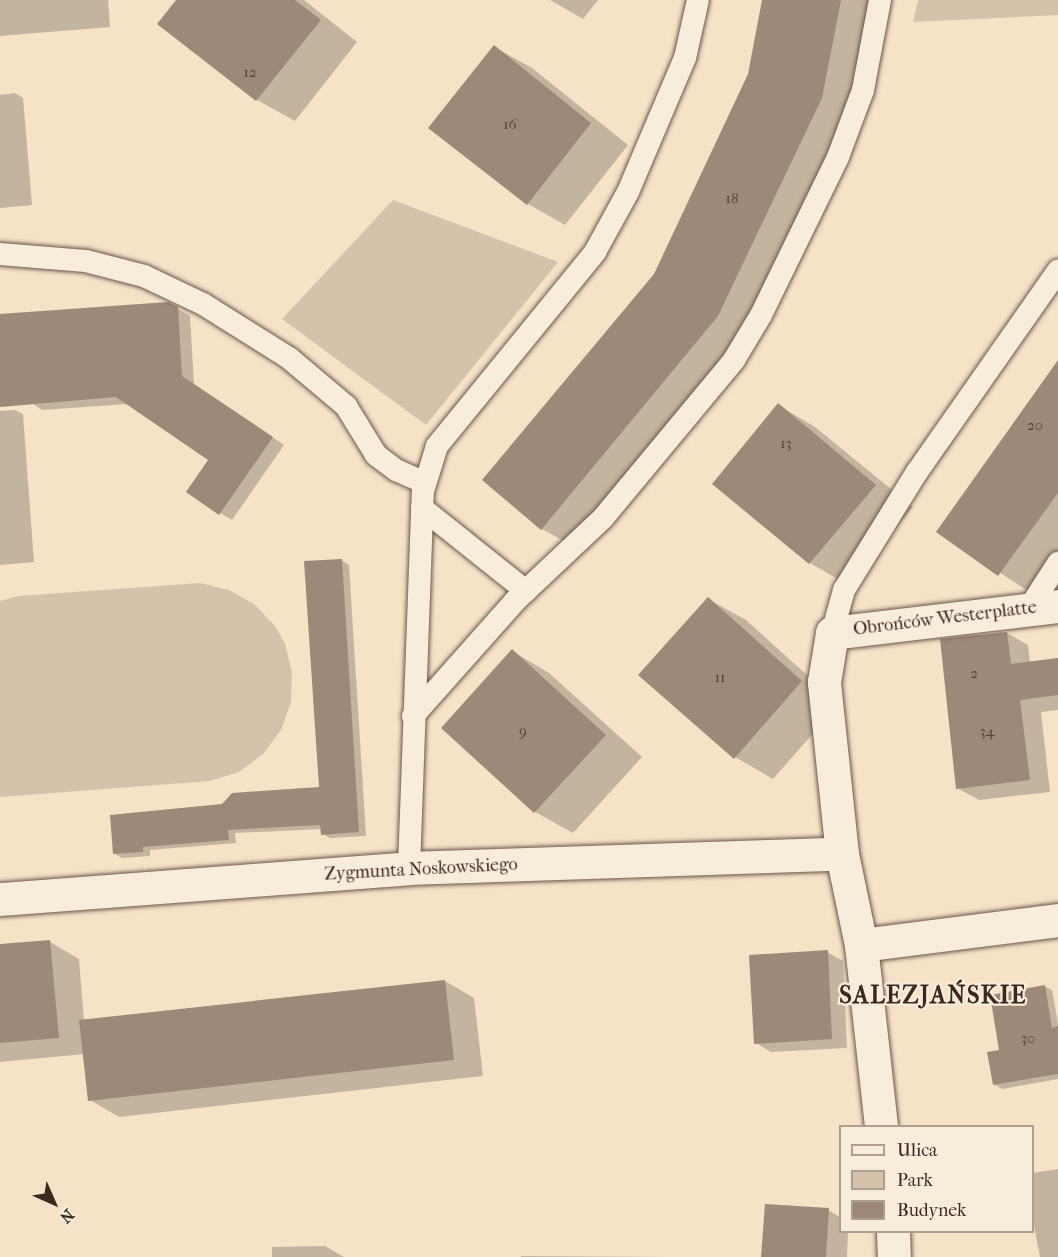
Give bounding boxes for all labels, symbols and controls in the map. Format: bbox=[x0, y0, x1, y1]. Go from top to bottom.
house number: 12 bbox=[243, 64, 257, 82]
house number: 16 bbox=[503, 116, 517, 134]
house number: 18 bbox=[726, 190, 738, 208]
house number: 20 bbox=[1027, 417, 1043, 435]
house number: 13 bbox=[780, 435, 792, 453]
street label: Obrońców Westerplatte bbox=[852, 597, 1038, 641]
house number: 2 bbox=[970, 665, 978, 683]
house number: 11 bbox=[715, 669, 725, 687]
house number: 9 bbox=[519, 723, 527, 741]
house number: 34 bbox=[979, 723, 995, 741]
street label: Zygmunta Noskowskiego bbox=[324, 854, 518, 886]
district label: SALEZJAŃSKIE bbox=[839, 982, 1027, 1010]
house number: 30 bbox=[1021, 1030, 1035, 1048]
legend bbox=[839, 1125, 1034, 1233]
text: Ulica bbox=[897, 1140, 937, 1161]
text: Park bbox=[897, 1170, 933, 1191]
north arrow bbox=[24, 1173, 84, 1233]
text: Budynek bbox=[897, 1200, 966, 1221]
text: N bbox=[56, 1205, 78, 1227]

